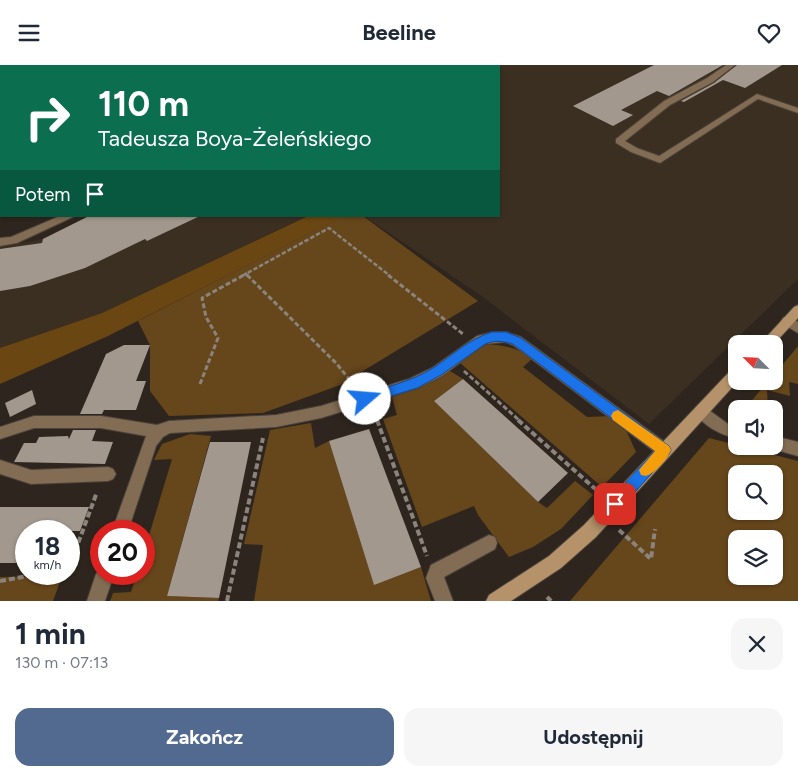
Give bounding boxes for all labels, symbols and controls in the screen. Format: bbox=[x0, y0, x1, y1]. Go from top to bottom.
icon: menu bbox=[15, 19, 43, 47]
text: Beeline bbox=[362, 19, 436, 46]
icon: heart bbox=[755, 19, 783, 47]
text: 110 m bbox=[98, 83, 189, 125]
icon: right bbox=[15, 85, 80, 150]
text: Tadeusza Boya-Żeleńskiego bbox=[98, 125, 371, 152]
icon: arrive bbox=[81, 180, 109, 208]
text: Potem bbox=[15, 183, 71, 206]
north arrow bbox=[728, 335, 782, 390]
map controls bbox=[728, 335, 783, 585]
position arrow bbox=[338, 372, 390, 424]
button: sound bbox=[728, 400, 783, 455]
button: search bbox=[728, 465, 783, 520]
pin bbox=[594, 483, 636, 525]
icon: arrive bbox=[601, 490, 629, 518]
speed limit sign: 20 bbox=[90, 520, 155, 585]
button: layers bbox=[728, 530, 783, 585]
text: 18 bbox=[35, 531, 60, 561]
text: km/h bbox=[34, 558, 61, 572]
text: 1 min bbox=[15, 615, 86, 652]
button: close bbox=[731, 618, 783, 670]
text: 130 m · 07:13 bbox=[15, 653, 108, 672]
button: Zakończ bbox=[15, 708, 394, 766]
button: Udostępnij bbox=[404, 708, 783, 766]

